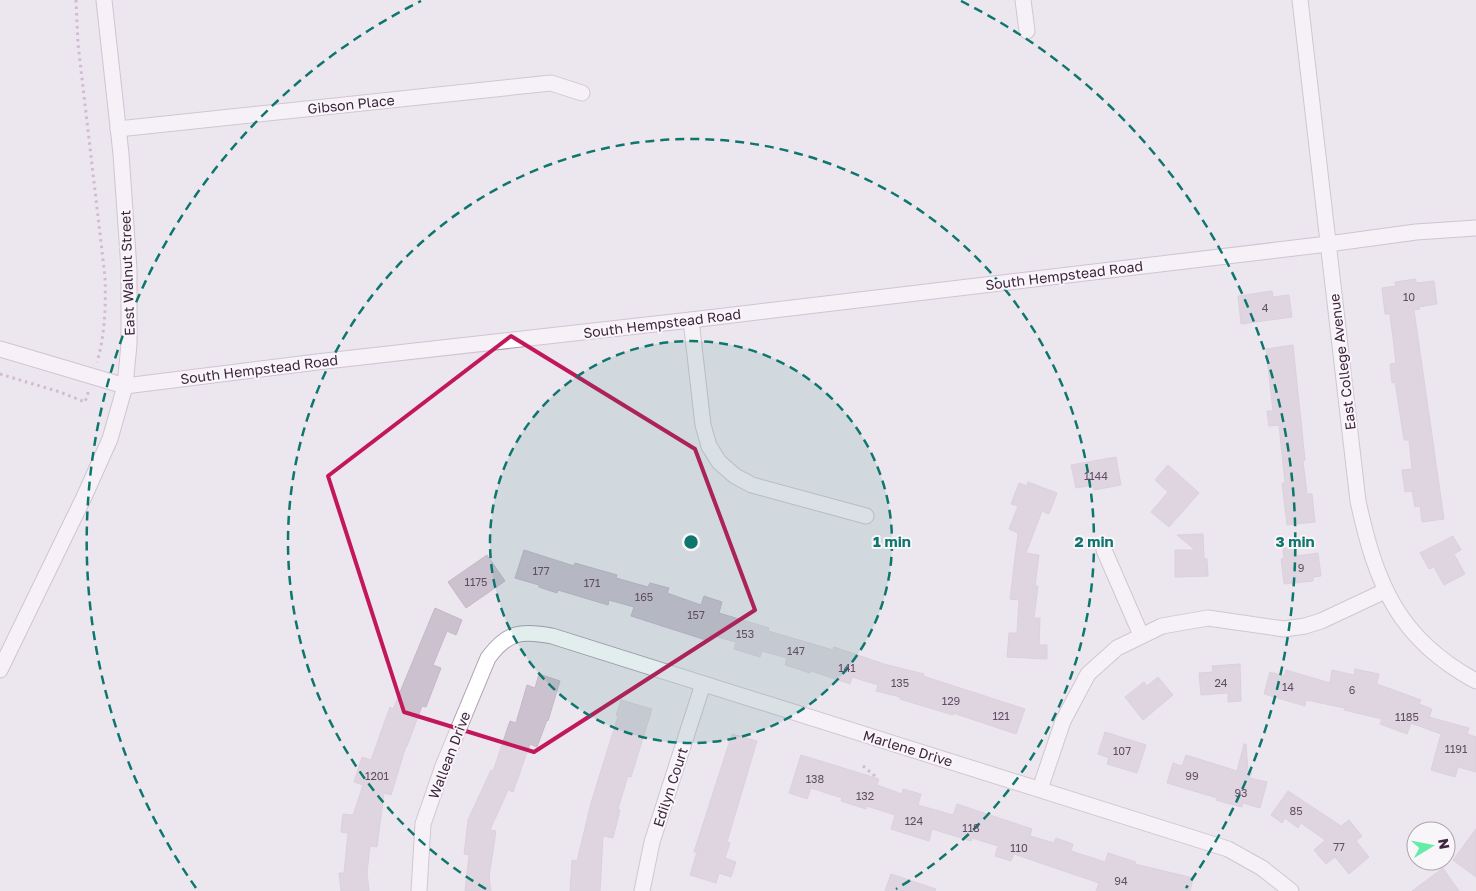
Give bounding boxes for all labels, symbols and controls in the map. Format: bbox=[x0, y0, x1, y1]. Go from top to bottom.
street label: Gibson Place bbox=[307, 91, 395, 117]
street label: East Walnut Street bbox=[116, 210, 138, 336]
street label: South Hempstead Road bbox=[984, 257, 1144, 293]
house number: 10 bbox=[1403, 290, 1415, 303]
street label: East College Avenue bbox=[1325, 293, 1359, 431]
house number: 4 bbox=[1262, 301, 1269, 314]
street label: South Hempstead Road bbox=[582, 305, 742, 341]
street label: South Hempstead Road bbox=[179, 351, 339, 387]
house number: 1144 bbox=[1084, 469, 1108, 482]
text: 1 min bbox=[873, 532, 911, 550]
text: 2 min bbox=[1074, 532, 1114, 550]
text: 3 min bbox=[1275, 532, 1315, 550]
centre of rings bbox=[682, 533, 700, 551]
house number: 9 bbox=[1298, 561, 1304, 574]
house number: 177 bbox=[533, 564, 550, 577]
house number: 1175 bbox=[465, 575, 487, 588]
house number: 171 bbox=[584, 576, 600, 589]
house number: 165 bbox=[635, 590, 653, 603]
house number: 157 bbox=[687, 608, 705, 621]
house number: 153 bbox=[736, 627, 754, 640]
house number: 147 bbox=[787, 644, 805, 657]
house number: 141 bbox=[838, 661, 856, 674]
house number: 135 bbox=[891, 676, 909, 689]
house number: 24 bbox=[1214, 676, 1228, 689]
house number: 14 bbox=[1282, 680, 1294, 693]
house number: 6 bbox=[1349, 683, 1356, 696]
house number: 129 bbox=[942, 694, 960, 707]
street label: Wallean Drive bbox=[424, 709, 474, 801]
house number: 121 bbox=[992, 709, 1010, 722]
house number: 1185 bbox=[1395, 710, 1419, 723]
street label: Marlene Drive bbox=[861, 726, 955, 770]
house number: 1191 bbox=[1445, 742, 1467, 755]
house number: 107 bbox=[1113, 744, 1131, 757]
street label: Edilyn Court bbox=[649, 745, 691, 829]
house number: 1201 bbox=[365, 769, 389, 782]
house number: 99 bbox=[1185, 769, 1199, 782]
house number: 138 bbox=[806, 772, 825, 785]
house number: 93 bbox=[1234, 786, 1248, 799]
house number: 132 bbox=[856, 789, 874, 802]
house number: 85 bbox=[1289, 804, 1303, 817]
house number: 124 bbox=[905, 814, 923, 827]
house number: 118 bbox=[962, 821, 980, 834]
north arrow bbox=[1406, 821, 1456, 871]
text: N bbox=[1435, 837, 1454, 850]
house number: 77 bbox=[1333, 840, 1345, 853]
house number: 110 bbox=[1010, 841, 1028, 854]
house number: 94 bbox=[1114, 874, 1128, 887]

